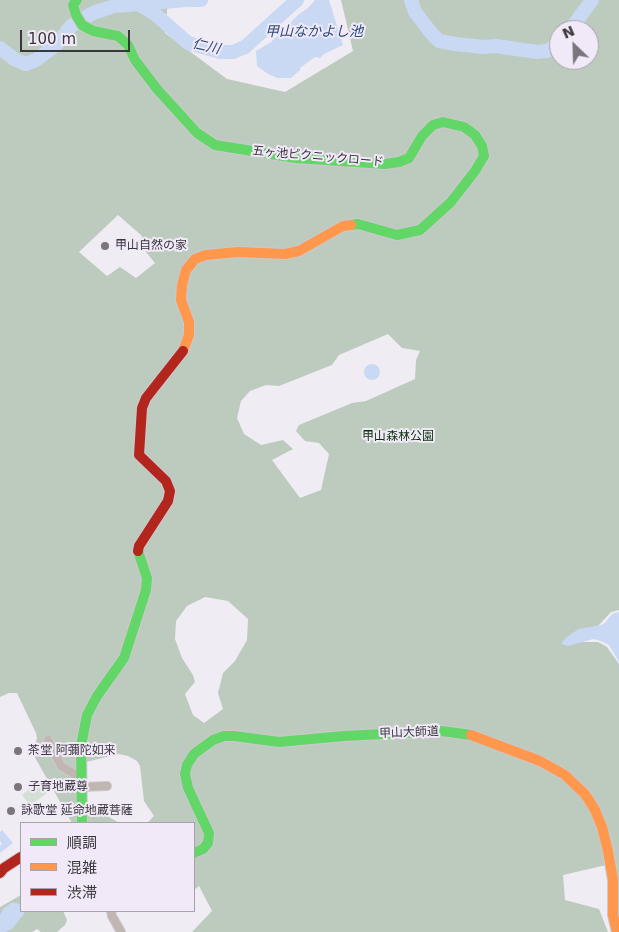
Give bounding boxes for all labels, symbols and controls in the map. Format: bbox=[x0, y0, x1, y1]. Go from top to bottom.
scale bar bbox=[22, 20, 132, 52]
north arrow bbox=[549, 20, 599, 70]
text: N bbox=[560, 23, 577, 42]
water label: 甲山なかよし池 bbox=[265, 24, 363, 40]
text: 100 m bbox=[28, 30, 76, 48]
water label: 仁川 bbox=[190, 36, 222, 58]
street label: 五ヶ池ピクニックロード bbox=[252, 144, 384, 170]
place label: 甲山自然の家 bbox=[115, 239, 187, 253]
marker: 甲山自然の家 bbox=[99, 240, 111, 252]
park label: 甲山森林公園 bbox=[362, 430, 434, 444]
street label: 甲山大師道 bbox=[379, 725, 439, 741]
place label: 茶堂 阿彌陀如来 bbox=[28, 744, 116, 758]
marker: 茶堂 阿彌陀如来 bbox=[12, 745, 24, 757]
place label: 子育地蔵尊 bbox=[28, 780, 88, 794]
marker: 子育地蔵尊 bbox=[12, 781, 24, 793]
place label: 詠歌堂 延命地蔵菩薩 bbox=[21, 804, 133, 818]
marker: 詠歌堂 延命地蔵菩薩 bbox=[5, 805, 17, 817]
legend bbox=[20, 822, 195, 912]
text: 順調 bbox=[67, 834, 97, 852]
text: 混雑 bbox=[67, 859, 97, 877]
text: 渋滞 bbox=[67, 884, 97, 902]

